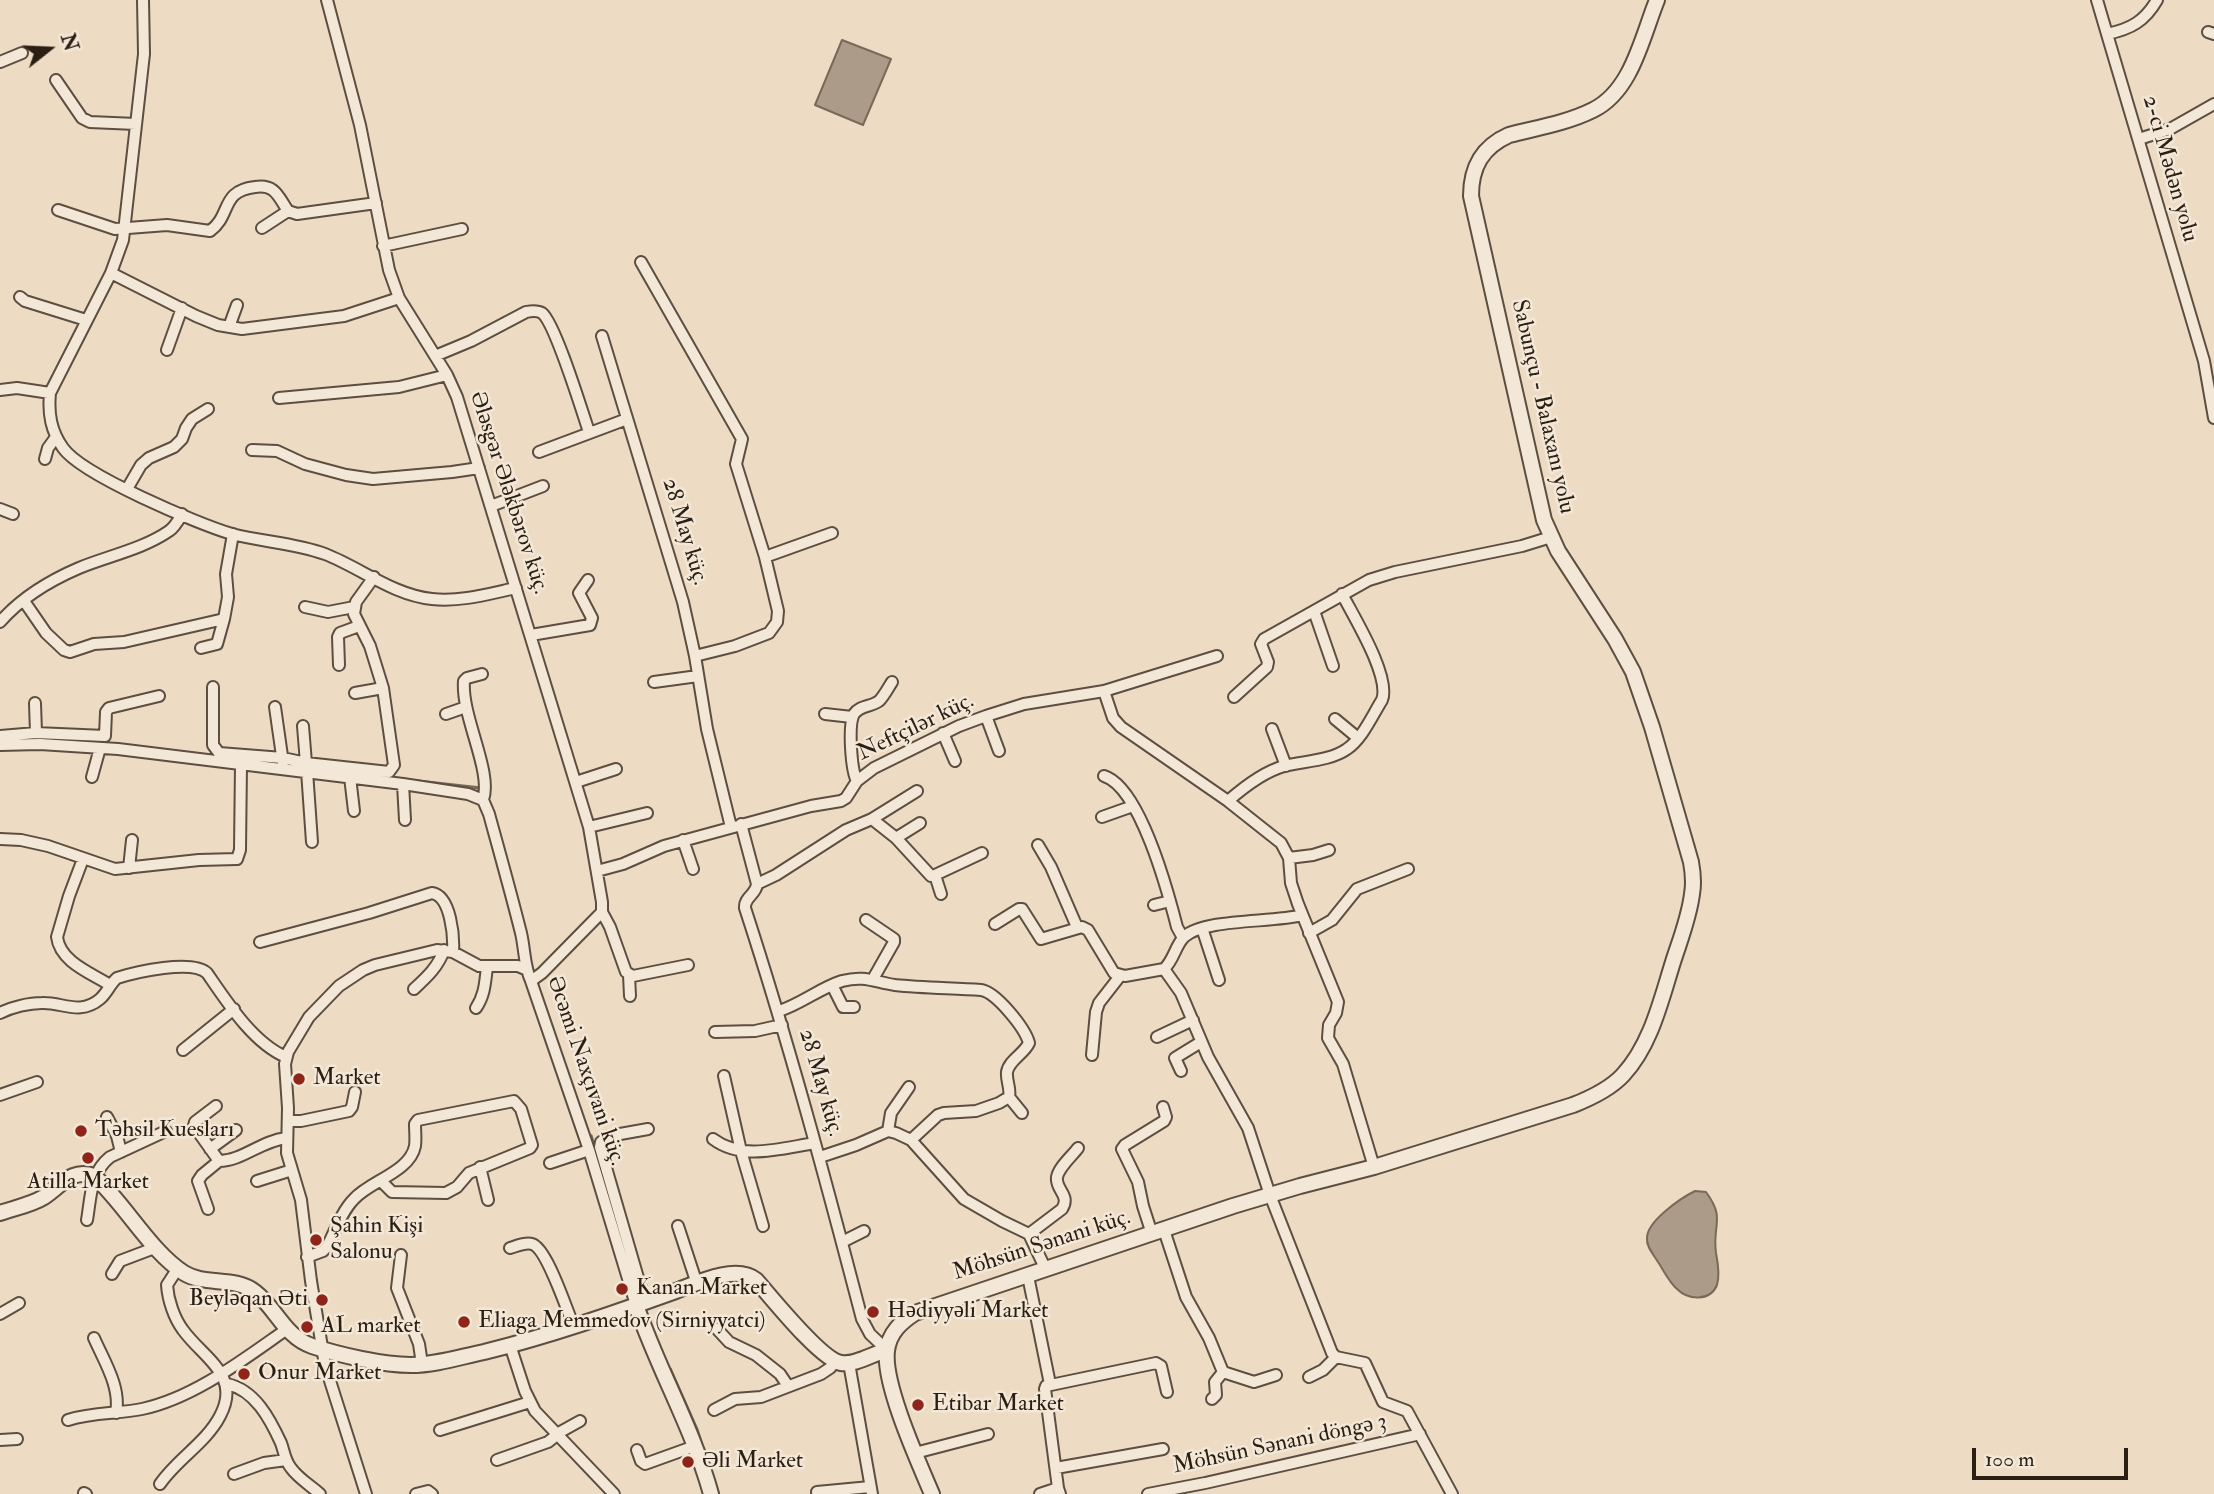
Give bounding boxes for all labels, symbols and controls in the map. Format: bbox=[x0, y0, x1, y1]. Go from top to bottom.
north arrow bbox=[14, 14, 84, 84]
text: N bbox=[55, 31, 83, 54]
street label: 2-ci Mədən yolu bbox=[2135, 93, 2203, 245]
street label: Sabunçu - Balaxanı yolu bbox=[1504, 297, 1580, 517]
street label: Ələsgər Ələkbərov küç. bbox=[462, 388, 554, 598]
street label: 28 May küç. bbox=[655, 475, 713, 589]
street label: Neftçilər küç. bbox=[853, 688, 979, 768]
street label: Əcəmi Naxçıvani küç. bbox=[540, 973, 630, 1169]
street label: 28 May küç. bbox=[792, 1026, 848, 1140]
place label: Market bbox=[313, 1065, 381, 1093]
marker: Market bbox=[291, 1071, 307, 1087]
place label: Təhsil Kuesları bbox=[95, 1117, 234, 1145]
marker: Təhsil Kuesları bbox=[73, 1123, 89, 1139]
marker: Atilla Market bbox=[80, 1150, 96, 1166]
place label: Atilla Market bbox=[27, 1169, 149, 1197]
street label: Möhsün Sənani küç. bbox=[950, 1204, 1134, 1288]
place label: Şahin Kişi Salonu bbox=[330, 1213, 423, 1267]
marker: Şahin Kişi Salonu bbox=[308, 1232, 324, 1248]
place label: Kanan Market bbox=[636, 1275, 767, 1303]
marker: Kanan Market bbox=[614, 1281, 630, 1297]
place label: Beyləqan Əti bbox=[189, 1286, 308, 1314]
marker: Beyləqan Əti bbox=[314, 1292, 330, 1308]
place label: Hədiyyəli Market bbox=[887, 1298, 1049, 1326]
marker: Hədiyyəli Market bbox=[865, 1304, 881, 1320]
place label: Eliaga Memmedov (Sirniyyatci) bbox=[478, 1308, 766, 1336]
place label: AL market bbox=[321, 1313, 421, 1341]
marker: Eliaga Memmedov (Sirniyyatci) bbox=[456, 1314, 472, 1330]
marker: AL market bbox=[299, 1319, 315, 1335]
place label: Onur Market bbox=[258, 1360, 382, 1388]
marker: Onur Market bbox=[236, 1366, 252, 1382]
place label: Etibar Market bbox=[932, 1391, 1064, 1419]
marker: Etibar Market bbox=[910, 1397, 926, 1413]
street label: Möhsün Sənani döngə 3 bbox=[1171, 1409, 1389, 1481]
scale bar bbox=[1976, 1434, 2132, 1478]
text: 100 m bbox=[1985, 1446, 2035, 1473]
place label: Əli Market bbox=[702, 1448, 803, 1476]
marker: Əli Market bbox=[680, 1454, 696, 1470]

